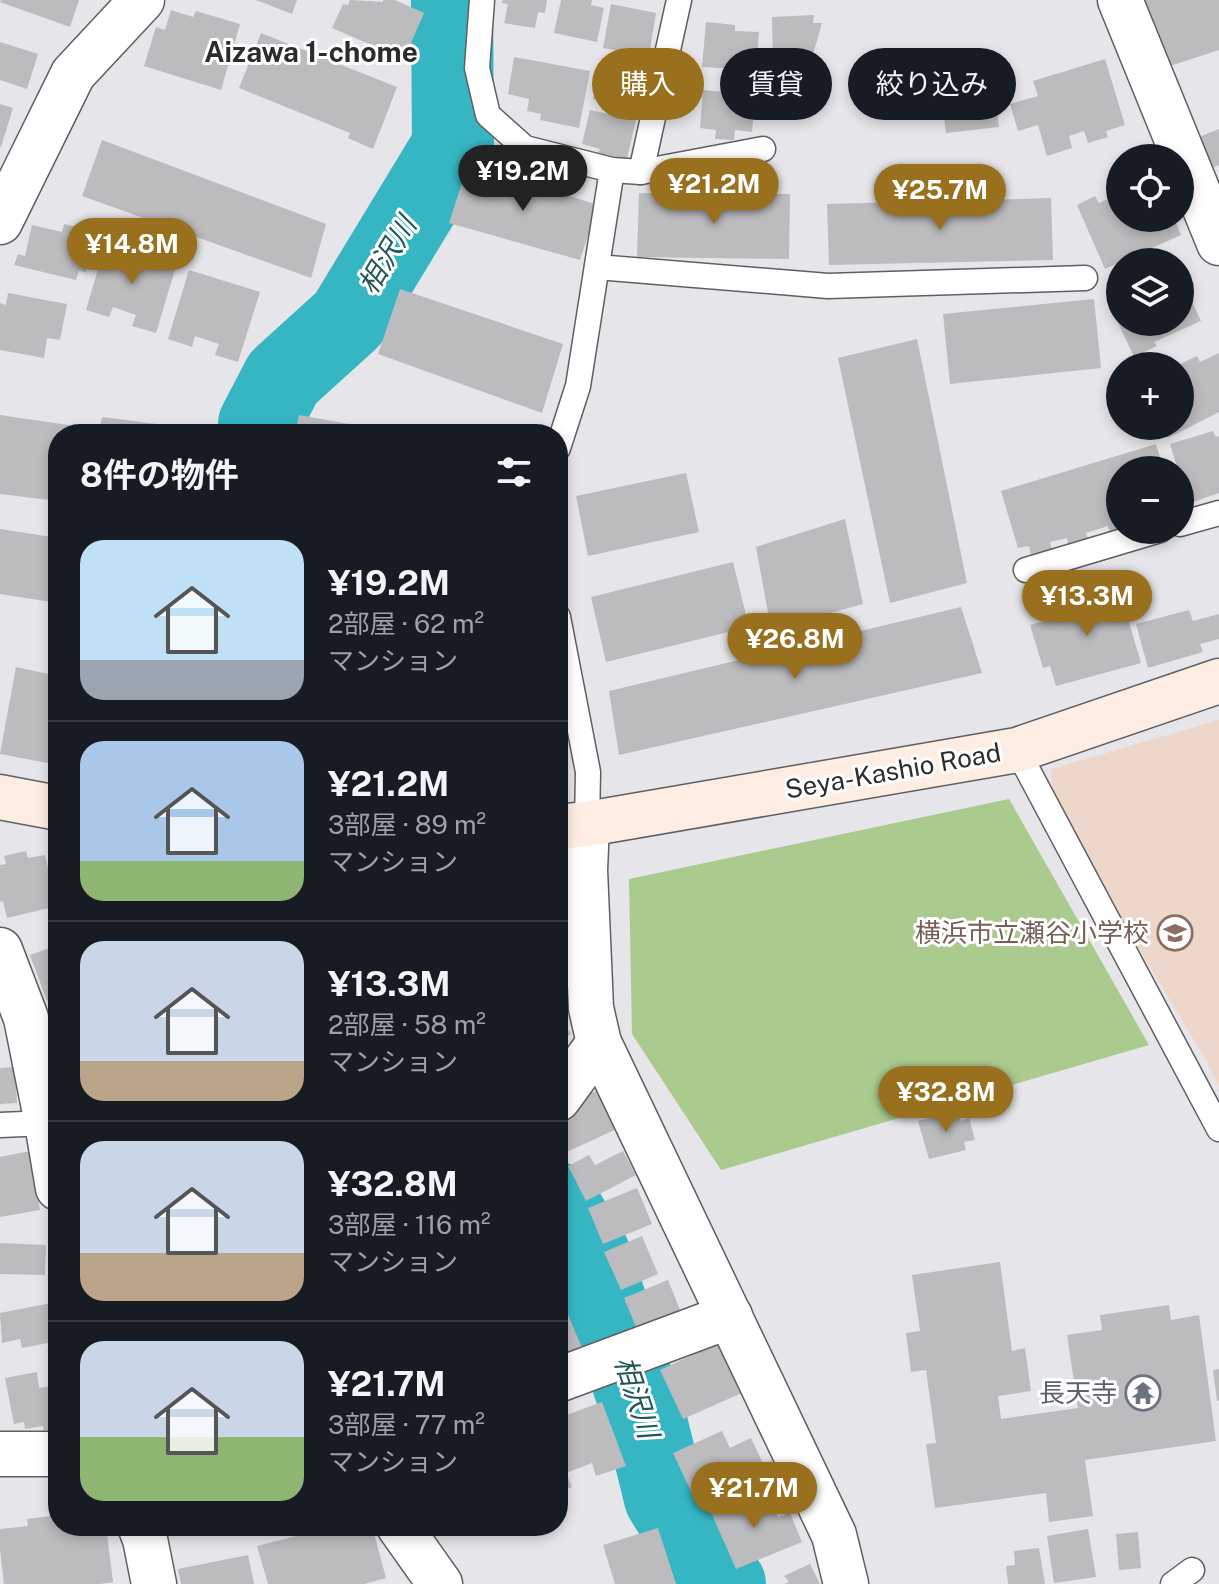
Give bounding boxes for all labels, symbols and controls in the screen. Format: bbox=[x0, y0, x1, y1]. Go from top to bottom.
district label: Aizawa 1-chome bbox=[204, 35, 418, 68]
chip: 購入 bbox=[592, 48, 704, 120]
chip: 賃貸 bbox=[720, 48, 832, 120]
chip: 絞り込み bbox=[848, 48, 1016, 120]
map controls bbox=[1106, 144, 1194, 544]
button: locate bbox=[1106, 144, 1194, 232]
pin: ¥19.2M bbox=[458, 145, 588, 213]
text: ¥19.2M bbox=[476, 155, 570, 186]
pin: ¥21.2M bbox=[649, 158, 779, 226]
pin: ¥25.7M bbox=[875, 164, 1005, 232]
text: ¥21.2M bbox=[668, 168, 760, 199]
text: ¥25.7M bbox=[892, 174, 988, 205]
water label: 相沢川 bbox=[351, 208, 424, 299]
pin: ¥14.8M bbox=[67, 218, 197, 286]
text: ¥14.8M bbox=[85, 228, 179, 259]
button: layers bbox=[1106, 248, 1194, 336]
button: + bbox=[1106, 352, 1194, 440]
icon: filters bbox=[492, 450, 536, 494]
text: 8件の物件 bbox=[80, 455, 239, 495]
button: − bbox=[1106, 456, 1194, 544]
text: ¥19.2M bbox=[328, 563, 450, 603]
pin: ¥13.3M bbox=[1022, 570, 1152, 638]
icon: home bbox=[144, 572, 240, 668]
text: ¥13.3M bbox=[1040, 580, 1134, 611]
text: 2部屋 · 62 m² bbox=[328, 608, 484, 639]
pin: ¥26.8M bbox=[730, 613, 860, 681]
text: ¥26.8M bbox=[745, 623, 845, 654]
text: マンション bbox=[328, 645, 458, 676]
street label: Seya-Kashio Road bbox=[783, 736, 1003, 805]
text: ¥21.2M bbox=[328, 764, 449, 804]
icon: home bbox=[144, 773, 240, 869]
text: 3部屋 · 89 m² bbox=[328, 809, 486, 840]
text: マンション bbox=[328, 846, 458, 877]
school or university icon: 横浜市立瀬谷小学校 bbox=[1156, 914, 1194, 952]
place label: 横浜市立瀬谷小学校 bbox=[915, 917, 1149, 948]
text: ¥13.3M bbox=[328, 964, 451, 1004]
icon: home bbox=[144, 973, 240, 1069]
text: 2部屋 · 58 m² bbox=[328, 1009, 486, 1040]
text: マンション bbox=[328, 1046, 458, 1077]
pin: ¥32.8M bbox=[881, 1066, 1011, 1134]
text: ¥32.8M bbox=[896, 1076, 996, 1107]
text: ¥32.8M bbox=[328, 1164, 458, 1204]
icon: home bbox=[144, 1173, 240, 1269]
text: 3部屋 · 116 m² bbox=[328, 1209, 491, 1240]
text: マンション bbox=[328, 1246, 458, 1277]
water label: 相沢川 bbox=[609, 1352, 667, 1445]
text: ¥21.7M bbox=[328, 1364, 445, 1404]
icon: home bbox=[144, 1373, 240, 1469]
temple icon: 長天寺 bbox=[1124, 1374, 1162, 1412]
place label: 長天寺 bbox=[1039, 1377, 1117, 1408]
text: 3部屋 · 77 m² bbox=[328, 1409, 485, 1440]
text: マンション bbox=[328, 1446, 458, 1477]
pin: ¥21.7M bbox=[689, 1462, 819, 1530]
text: ¥21.7M bbox=[709, 1472, 799, 1503]

